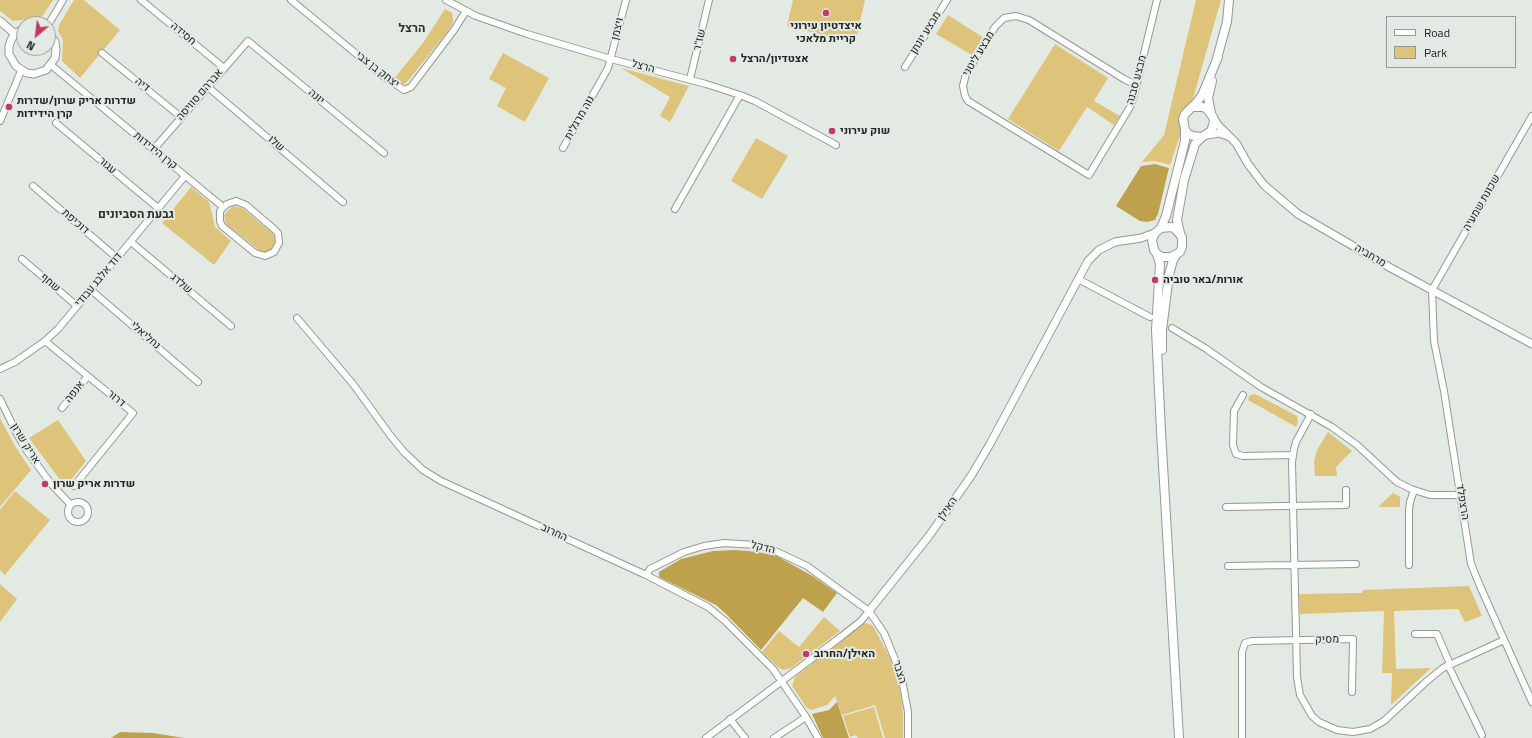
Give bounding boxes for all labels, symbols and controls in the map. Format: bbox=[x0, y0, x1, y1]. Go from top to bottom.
marker: איצדטיון עירוני קריית מלאכי bbox=[821, 8, 831, 18]
street label: מבצע יונתן bbox=[908, 9, 944, 57]
north arrow bbox=[16, 16, 56, 56]
street label: ויצמן bbox=[609, 16, 627, 42]
legend bbox=[1386, 16, 1516, 68]
place label: איצדטיון עירוני קריית מלאכי bbox=[790, 19, 862, 45]
street label: חסידה bbox=[168, 20, 198, 48]
district label: הרצל bbox=[399, 22, 425, 36]
text: Road bbox=[1424, 23, 1450, 42]
street label: שז"ר bbox=[691, 28, 709, 52]
street label: מבצע ליטני bbox=[960, 29, 998, 79]
text: N bbox=[24, 37, 38, 55]
text: Park bbox=[1424, 43, 1447, 62]
street label: יצחק בן צבי bbox=[353, 49, 401, 91]
place label: אצטדיון/הרצל bbox=[741, 52, 809, 66]
marker: אצטדיון/הרצל bbox=[728, 54, 738, 64]
street label: מבצע סבנה bbox=[1124, 54, 1150, 106]
street label: הרצל bbox=[630, 58, 656, 76]
street label: אברהם סוויסה bbox=[174, 66, 226, 124]
street label: דיה bbox=[132, 75, 152, 95]
street label: יונה bbox=[305, 86, 327, 108]
place label: שדרות אריק שרון/שדרות קרן הידידות bbox=[17, 94, 136, 120]
street label: נוה מרגלית bbox=[562, 94, 598, 142]
marker: שדרות אריק שרון/שדרות קרן הידידות bbox=[4, 102, 14, 112]
place label: שוק עירוני bbox=[840, 124, 890, 138]
marker: שוק עירוני bbox=[827, 126, 837, 136]
street label: קרן הידידות bbox=[130, 129, 180, 173]
street label: שלו bbox=[265, 133, 287, 155]
street label: עגור bbox=[95, 155, 119, 177]
street label: שכונת שמעיה bbox=[1461, 172, 1503, 234]
street label: דוכיפת bbox=[59, 207, 91, 237]
district label: גבעת הסביונים bbox=[98, 208, 174, 222]
street label: מרחביה bbox=[1352, 242, 1388, 270]
street label: דוד אלבג עבודי bbox=[72, 250, 126, 310]
street label: שחף bbox=[37, 271, 63, 295]
street label: שלדג bbox=[167, 271, 195, 297]
place label: אורות/באר טוביה bbox=[1163, 273, 1243, 287]
marker: אורות/באר טוביה bbox=[1150, 275, 1160, 285]
street label: נחליאלי bbox=[127, 319, 163, 353]
street label: אנפה bbox=[62, 378, 88, 406]
street label: דרור bbox=[104, 388, 128, 410]
street label: אריק שרון bbox=[7, 421, 43, 467]
place label: שדרות אריק שרון bbox=[53, 477, 135, 491]
marker: שדרות אריק שרון bbox=[40, 479, 50, 489]
street label: הרצפלד bbox=[1453, 483, 1471, 521]
street label: האילן bbox=[935, 495, 961, 523]
street label: החרוב bbox=[539, 521, 569, 545]
street label: הדקל bbox=[749, 539, 777, 557]
street label: מסיק bbox=[1315, 633, 1339, 647]
place label: האילן/החרוב bbox=[814, 647, 875, 661]
marker: האילן/החרוב bbox=[801, 649, 811, 659]
street label: הצבר bbox=[889, 659, 909, 685]

